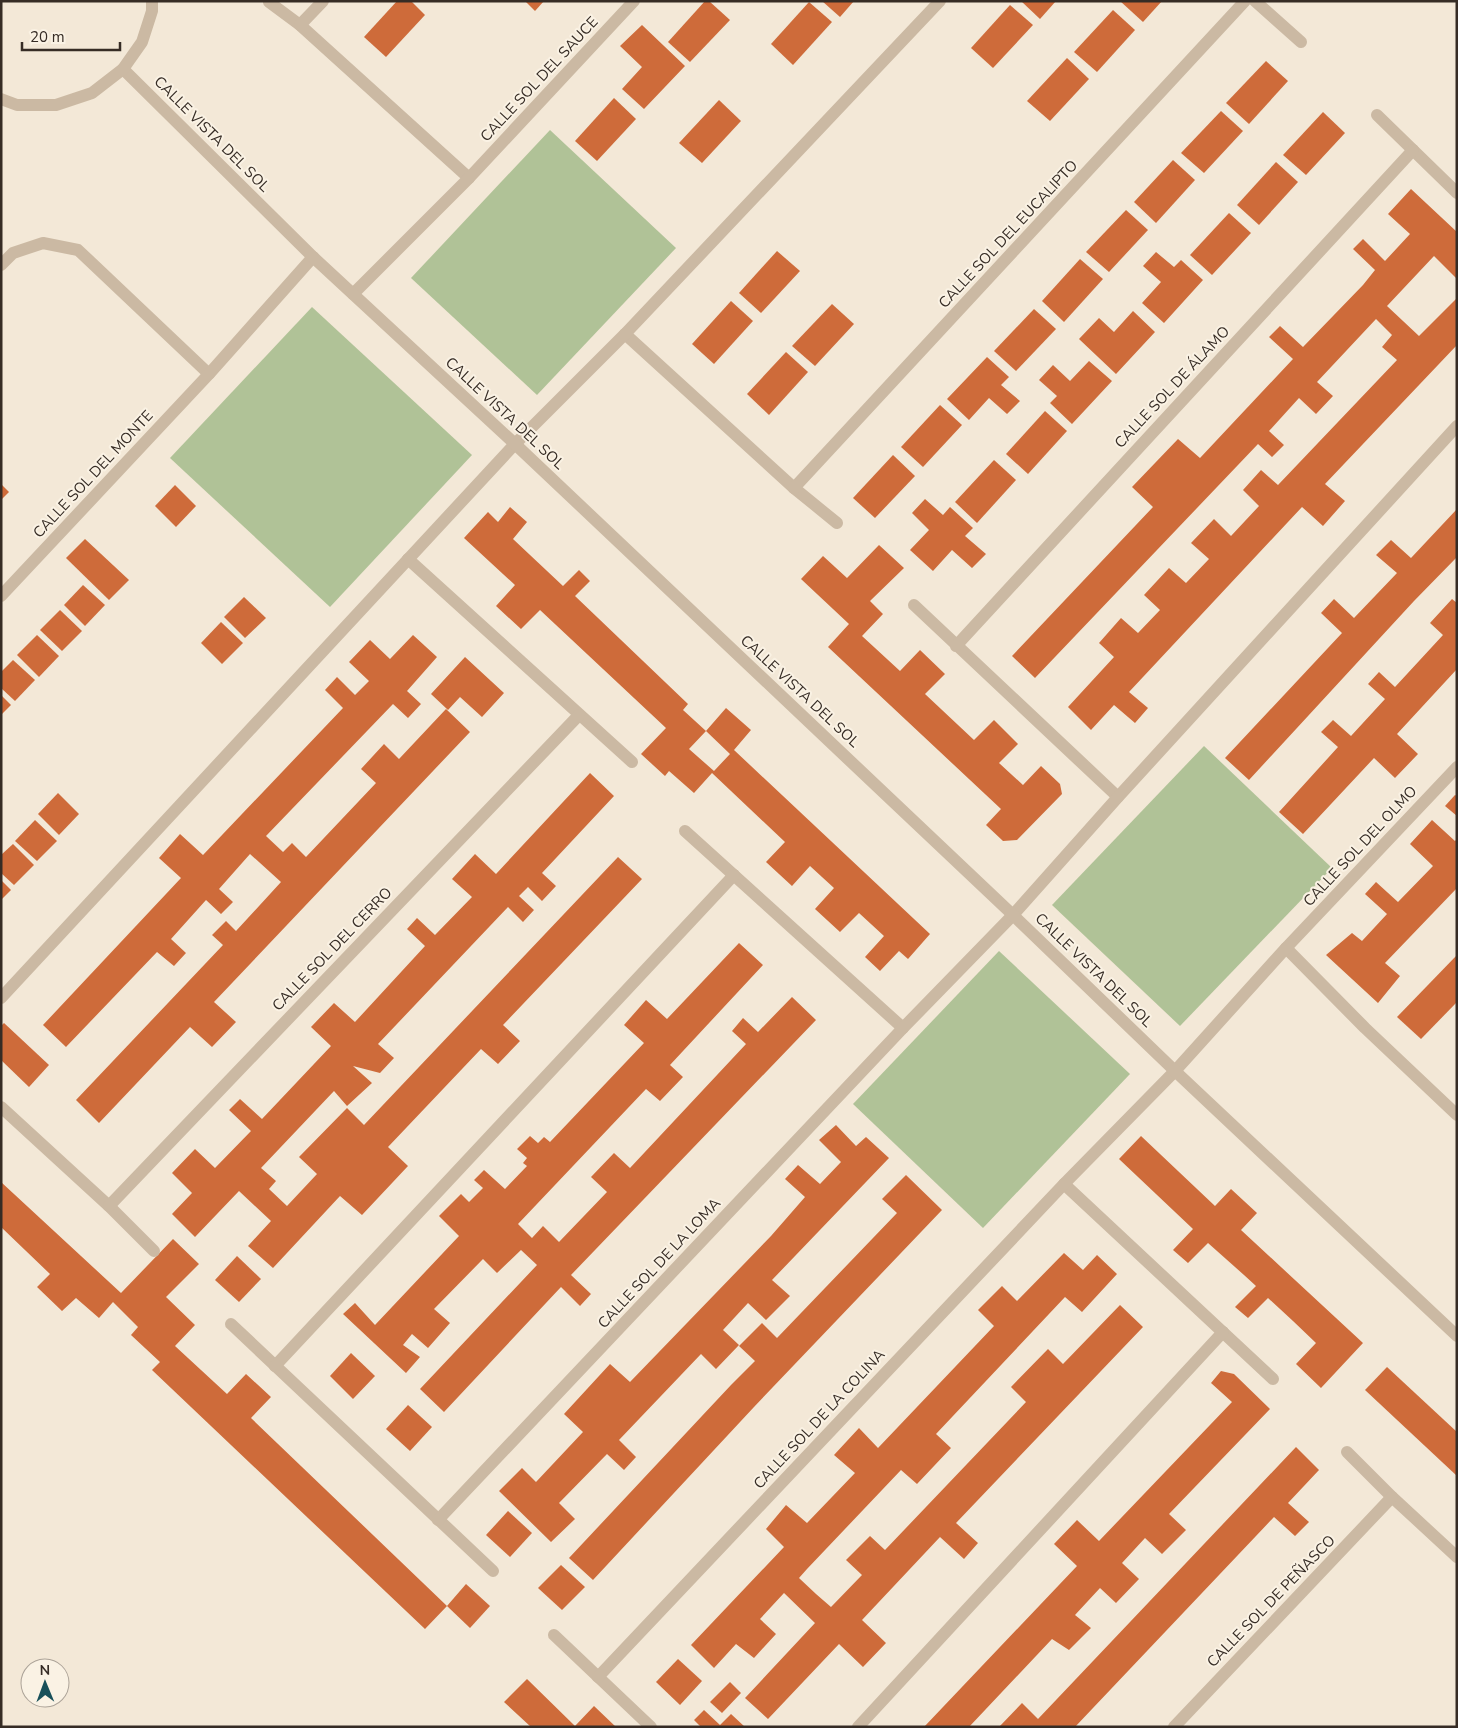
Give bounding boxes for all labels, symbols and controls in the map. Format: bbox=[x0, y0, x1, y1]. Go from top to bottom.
street label: CALLE SOL DEL SAUCE bbox=[476, 12, 602, 146]
scale bar bbox=[22, 20, 120, 52]
text: 20 m bbox=[30, 27, 65, 47]
street label: CALLE VISTA DEL SOL bbox=[150, 72, 274, 196]
street label: CALLE SOL DEL EUCALIPTO bbox=[934, 156, 1082, 312]
street label: CALLE SOL DE ÁLAMO bbox=[1110, 322, 1234, 452]
street label: CALLE VISTA DEL SOL bbox=[441, 352, 569, 474]
street label: CALLE SOL DEL MONTE bbox=[29, 406, 157, 542]
street label: CALLE VISTA DEL SOL bbox=[736, 630, 864, 752]
street label: CALLE SOL DEL OLMO bbox=[1299, 781, 1421, 911]
street label: CALLE SOL DEL CERRO bbox=[268, 883, 396, 1015]
street label: CALLE VISTA DEL SOL bbox=[1031, 909, 1157, 1031]
street label: CALLE SOL DE LA LOMA bbox=[593, 1193, 725, 1333]
street label: CALLE SOL DE LA COLINA bbox=[749, 1345, 889, 1493]
street label: CALLE SOL DE PEÑASCO bbox=[1202, 1530, 1340, 1672]
north arrow bbox=[20, 1658, 70, 1708]
text: N bbox=[39, 1661, 50, 1680]

